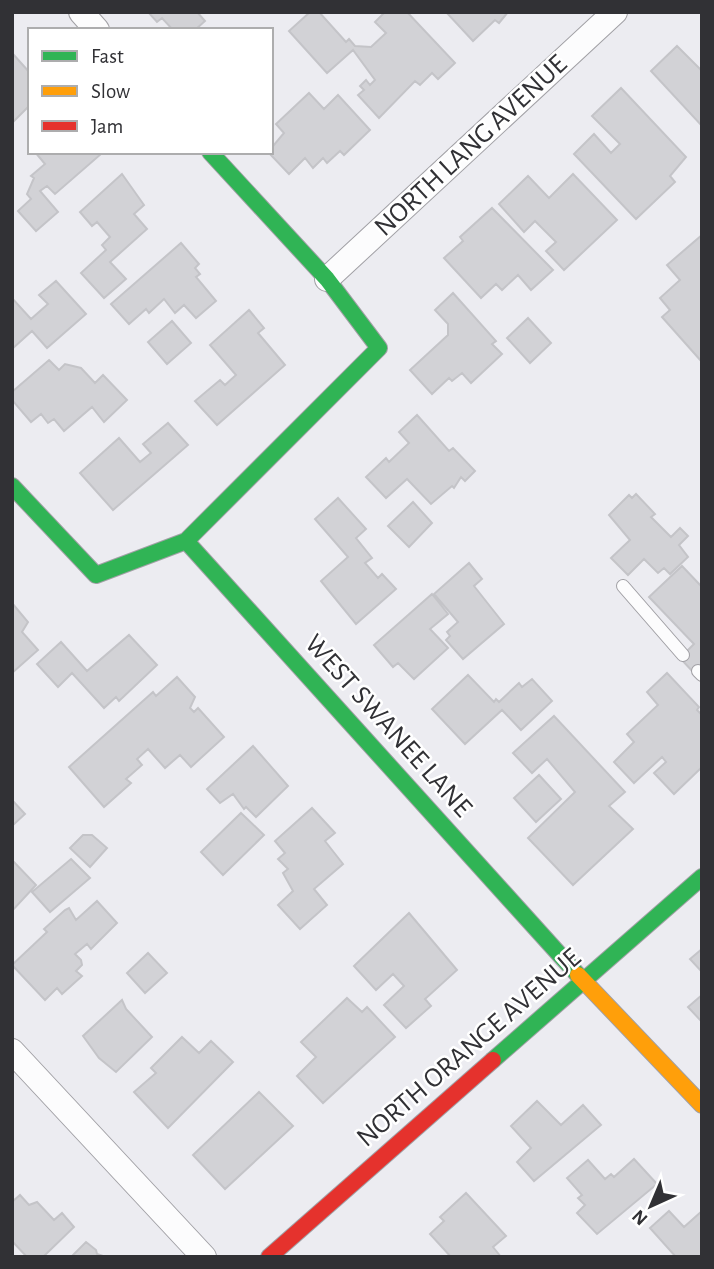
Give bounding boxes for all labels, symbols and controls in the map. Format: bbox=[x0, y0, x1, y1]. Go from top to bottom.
legend bbox=[28, 28, 273, 154]
text: Fast bbox=[91, 46, 124, 67]
street label: NORTH LANG AVENUE bbox=[370, 50, 572, 242]
text: Slow bbox=[91, 81, 130, 102]
text: Jam bbox=[91, 116, 123, 137]
street label: WEST SWANEE LANE bbox=[299, 629, 477, 823]
street label: NORTH ORANGE AVENUE bbox=[352, 943, 586, 1153]
north arrow bbox=[616, 1171, 686, 1241]
text: N bbox=[629, 1206, 652, 1229]

